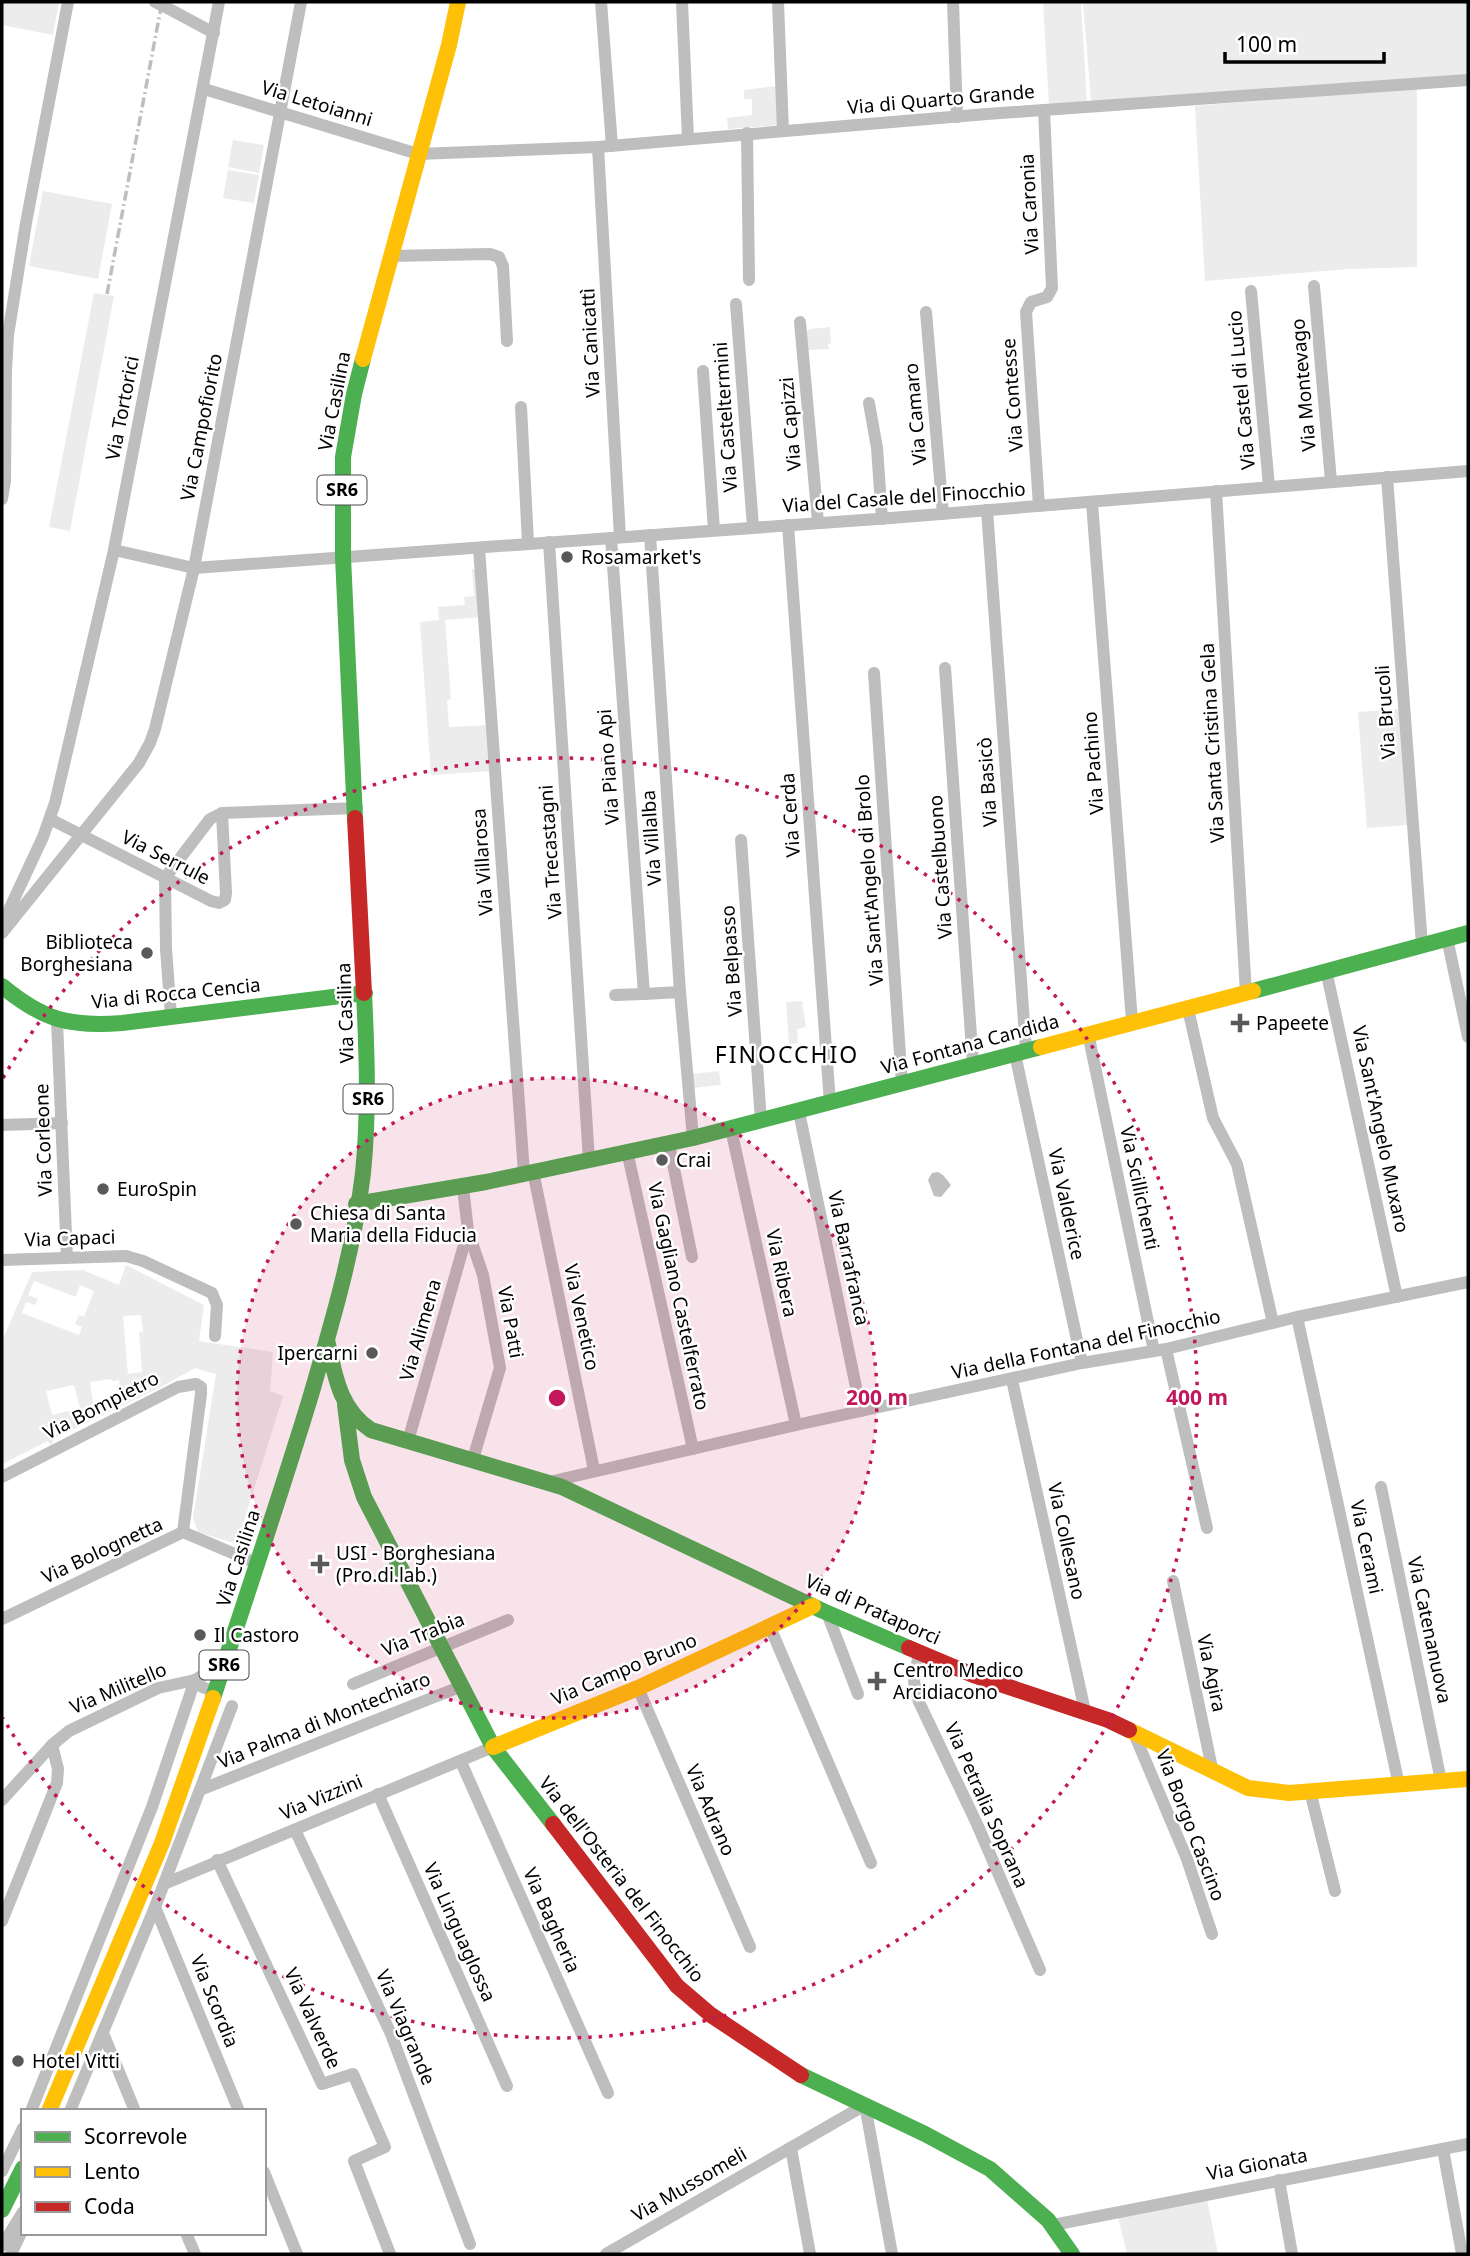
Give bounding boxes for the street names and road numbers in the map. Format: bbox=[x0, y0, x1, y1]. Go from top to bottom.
street label: Via Letoianni bbox=[258, 74, 376, 132]
street label: Via di Quarto Grande bbox=[846, 78, 1036, 120]
street label: Via Caronia bbox=[1013, 153, 1045, 255]
street label: Via Canicattì bbox=[574, 288, 606, 398]
street label: Via Castel di Lucio bbox=[1221, 309, 1261, 471]
street label: Via Montevago bbox=[1284, 318, 1322, 452]
street label: Via Contesse bbox=[995, 337, 1029, 453]
street label: Via Casteltermini bbox=[707, 341, 743, 493]
street label: Via Casilina bbox=[312, 349, 356, 453]
street label: Via Campofiorito bbox=[174, 351, 228, 503]
street label: Via Tortorici bbox=[99, 354, 145, 462]
street label: Via Camaro bbox=[898, 362, 932, 466]
street label: Via Capizzi bbox=[773, 376, 807, 472]
road number: SR6 bbox=[318, 476, 366, 504]
street label: Via del Casale del Finocchio bbox=[782, 476, 1026, 518]
street label: Via Santa Cristina Gela bbox=[1194, 642, 1230, 844]
street label: Via Brucoli bbox=[1369, 664, 1401, 760]
street label: Via Piano Api bbox=[591, 708, 625, 826]
street label: Via Pachino bbox=[1076, 711, 1110, 815]
street label: Via Basicò bbox=[971, 736, 1003, 828]
street label: Via Cerda bbox=[774, 772, 806, 858]
street label: Via Sant'Angelo di Brolo bbox=[849, 773, 889, 987]
street label: Via Trecastagni bbox=[532, 784, 568, 920]
street label: Via Villalba bbox=[635, 789, 667, 887]
street label: Via Castelbuono bbox=[922, 794, 958, 940]
street label: Via Villarosa bbox=[465, 808, 499, 916]
street label: Via Serrule bbox=[117, 824, 215, 890]
street label: Via Belpasso bbox=[714, 904, 748, 1018]
street label: Via Casilina bbox=[330, 962, 360, 1064]
street label: Via di Rocca Cencia bbox=[90, 971, 262, 1015]
street label: Via Fontana Candida bbox=[878, 1008, 1062, 1080]
street label: Via Sant'Angelo Muxaro bbox=[1346, 1023, 1416, 1235]
street label: Via Corleone bbox=[28, 1083, 58, 1197]
road number: SR6 bbox=[344, 1084, 392, 1114]
street label: Via Scillichenti bbox=[1114, 1124, 1166, 1252]
street label: Via Valderice bbox=[1042, 1146, 1092, 1262]
street label: Via Gagliano Castelferrato bbox=[642, 1180, 716, 1412]
street label: Via Barrafranca bbox=[822, 1188, 876, 1328]
street label: Via Capaci bbox=[24, 1223, 116, 1253]
street label: Via Ribera bbox=[760, 1227, 804, 1319]
street label: Via Venetico bbox=[558, 1261, 606, 1373]
street label: Via Alimena bbox=[393, 1276, 447, 1384]
street label: Via Patti bbox=[492, 1284, 530, 1360]
street label: Via della Fontana del Finocchio bbox=[949, 1303, 1223, 1385]
street label: Via Bompietro bbox=[39, 1365, 163, 1445]
street label: Via Collesano bbox=[1042, 1480, 1092, 1602]
street label: Via Cerami bbox=[1344, 1498, 1390, 1596]
street label: Via Casilina bbox=[210, 1506, 266, 1610]
street label: Via Bolognetta bbox=[37, 1511, 167, 1589]
street label: Via Catenanuova bbox=[1402, 1554, 1458, 1706]
street label: Via di Prataporci bbox=[801, 1568, 945, 1650]
street label: Via Trabia bbox=[378, 1606, 468, 1662]
street label: Via Campo Bruno bbox=[547, 1627, 701, 1711]
street label: Via Agira bbox=[1191, 1632, 1233, 1714]
road number: SR6 bbox=[200, 1650, 248, 1680]
street label: Via Militello bbox=[66, 1656, 170, 1720]
street label: Via Palma di Montechiaro bbox=[214, 1665, 434, 1775]
street label: Via Petralia Soprana bbox=[939, 1718, 1035, 1892]
street label: Via Borgo Cascino bbox=[1150, 1745, 1232, 1905]
street label: Via Adrano bbox=[680, 1760, 742, 1860]
street label: Via Vizzini bbox=[276, 1768, 366, 1826]
street label: Via dell'Osteria del Finocchio bbox=[533, 1771, 711, 1987]
street label: Via Linguaglossa bbox=[418, 1858, 502, 2006]
street label: Via Bagheria bbox=[517, 1863, 587, 1977]
street label: Via Scordia bbox=[185, 1951, 245, 2051]
street label: Via Valverde bbox=[278, 1963, 348, 2073]
street label: Via Viagrande bbox=[370, 1965, 442, 2089]
street label: Via Mussomeli bbox=[627, 2141, 751, 2227]
street label: Via Gionata bbox=[1204, 2142, 1310, 2186]

